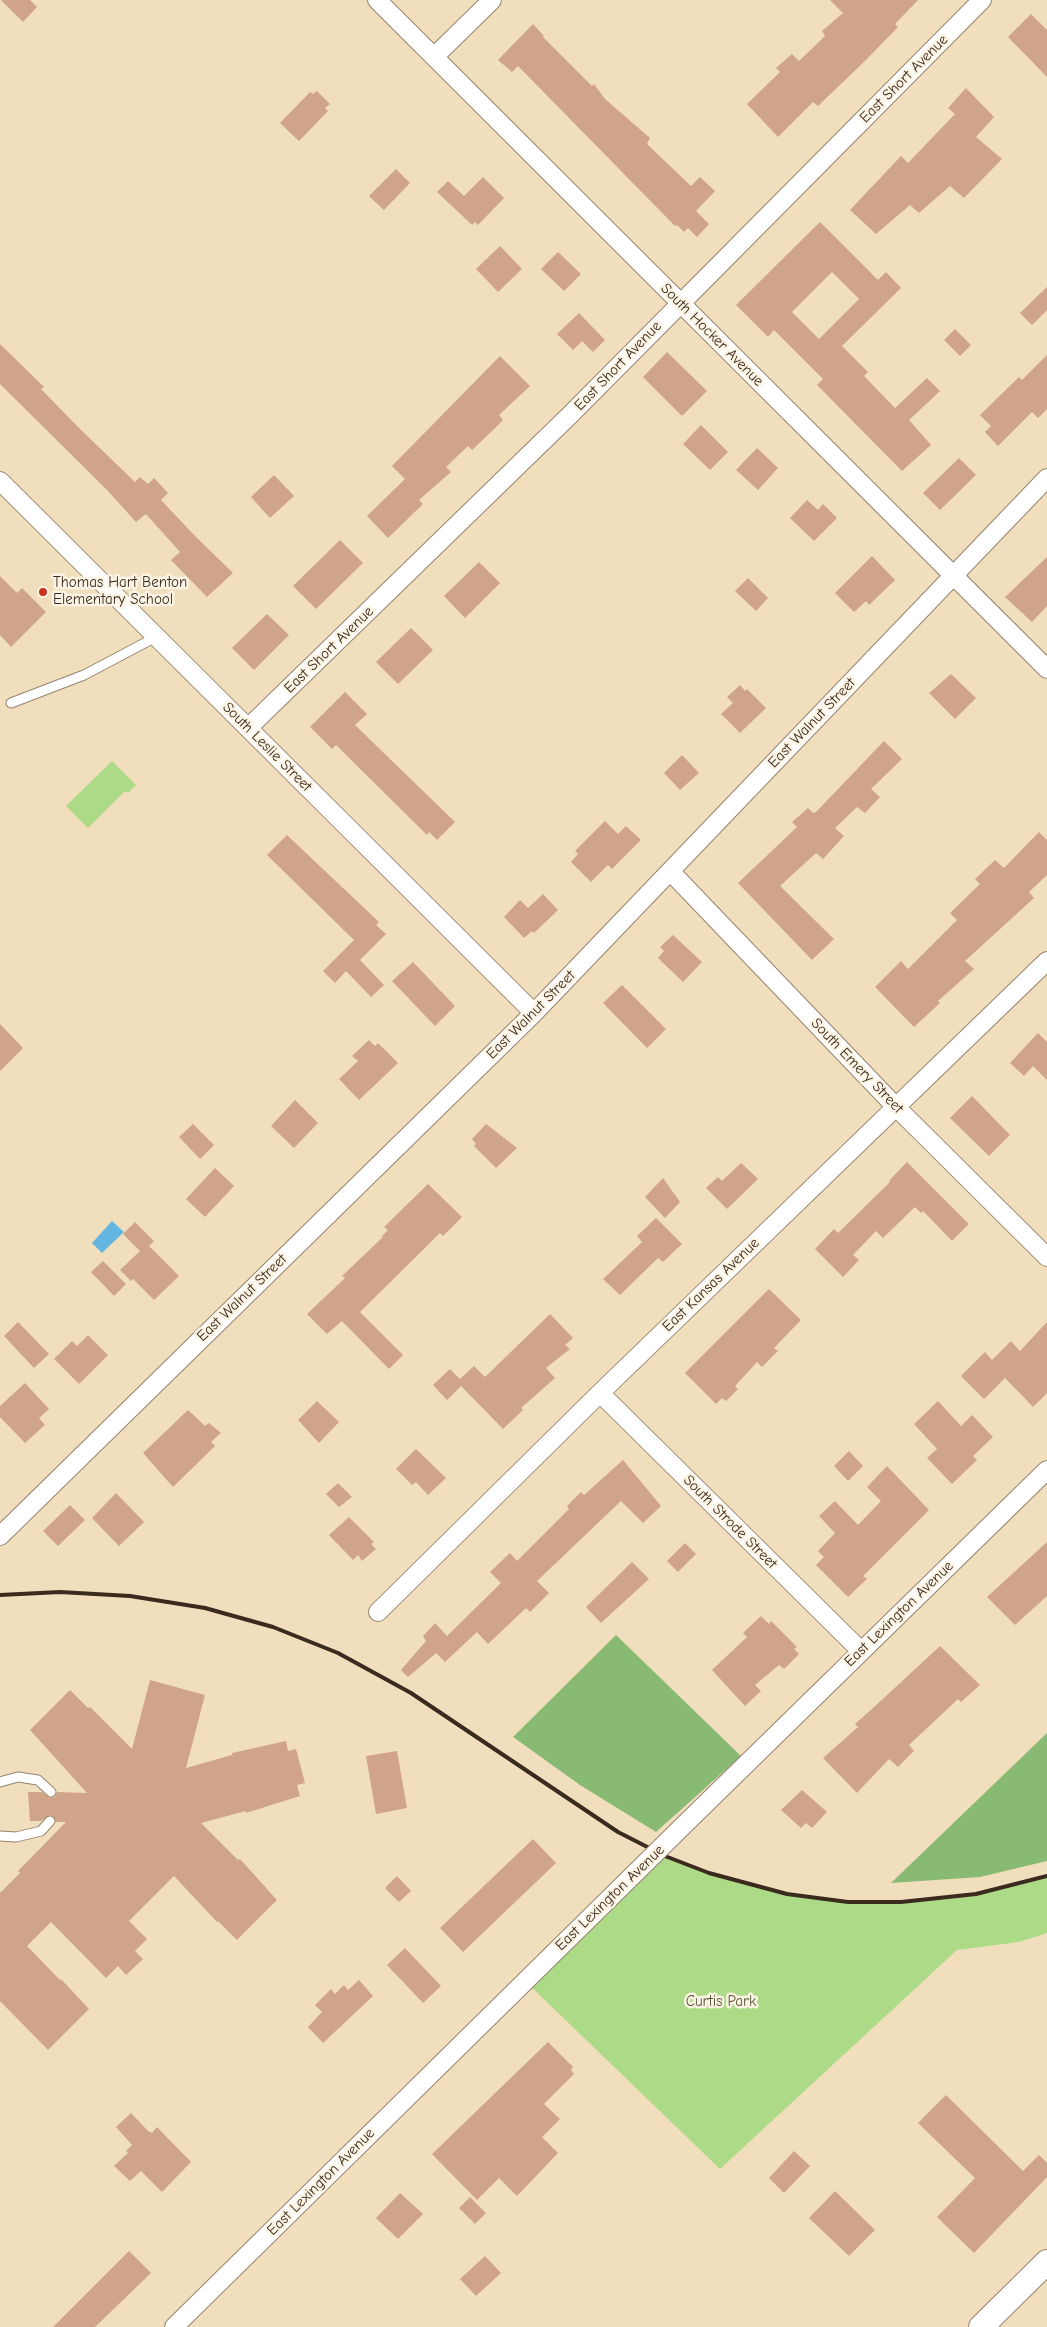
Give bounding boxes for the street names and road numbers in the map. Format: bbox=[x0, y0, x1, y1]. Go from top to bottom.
street label: East Short Avenue bbox=[856, 31, 952, 127]
street label: South Hocker Avenue bbox=[657, 280, 767, 390]
street label: East Short Avenue bbox=[571, 317, 665, 415]
street label: East Short Avenue bbox=[280, 603, 378, 697]
street label: East Walnut Street bbox=[764, 674, 860, 772]
street label: South Leslie Street bbox=[219, 699, 315, 795]
street label: East Walnut Street bbox=[483, 967, 579, 1063]
street label: South Emery Street bbox=[807, 1015, 907, 1117]
street label: East Kansas Avenue bbox=[659, 1234, 763, 1336]
street label: East Walnut Street bbox=[193, 1250, 291, 1346]
street label: South Strode Street bbox=[679, 1471, 781, 1573]
street label: East Lexington Avenue bbox=[841, 1557, 957, 1671]
street label: East Lexington Avenue bbox=[552, 1841, 668, 1955]
street label: East Lexington Avenue bbox=[264, 2125, 378, 2239]

